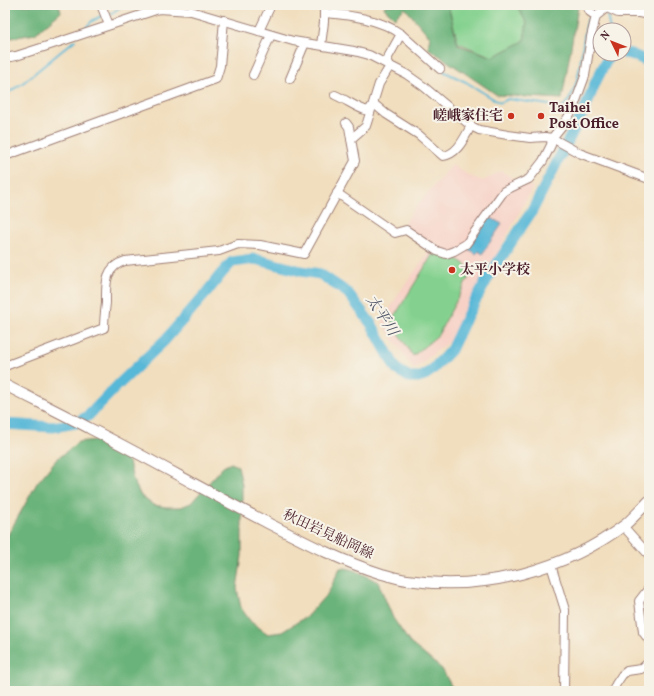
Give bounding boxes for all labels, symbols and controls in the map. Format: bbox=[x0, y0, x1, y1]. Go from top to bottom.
north arrow bbox=[592, 22, 632, 62]
text: N bbox=[598, 28, 614, 44]
place label: Taihei Post Office bbox=[549, 99, 619, 134]
place label: 嵯峨家住宅 bbox=[433, 107, 503, 126]
marker: 嵯峨家住宅 bbox=[506, 111, 516, 121]
marker: Taihei Post Office bbox=[536, 111, 546, 121]
place label: 太平小学校 bbox=[460, 261, 530, 280]
marker: 太平小学校 bbox=[447, 265, 457, 275]
water label: 太平川 bbox=[360, 291, 403, 342]
street label: 秋田岩見船岡線 bbox=[280, 506, 376, 564]

